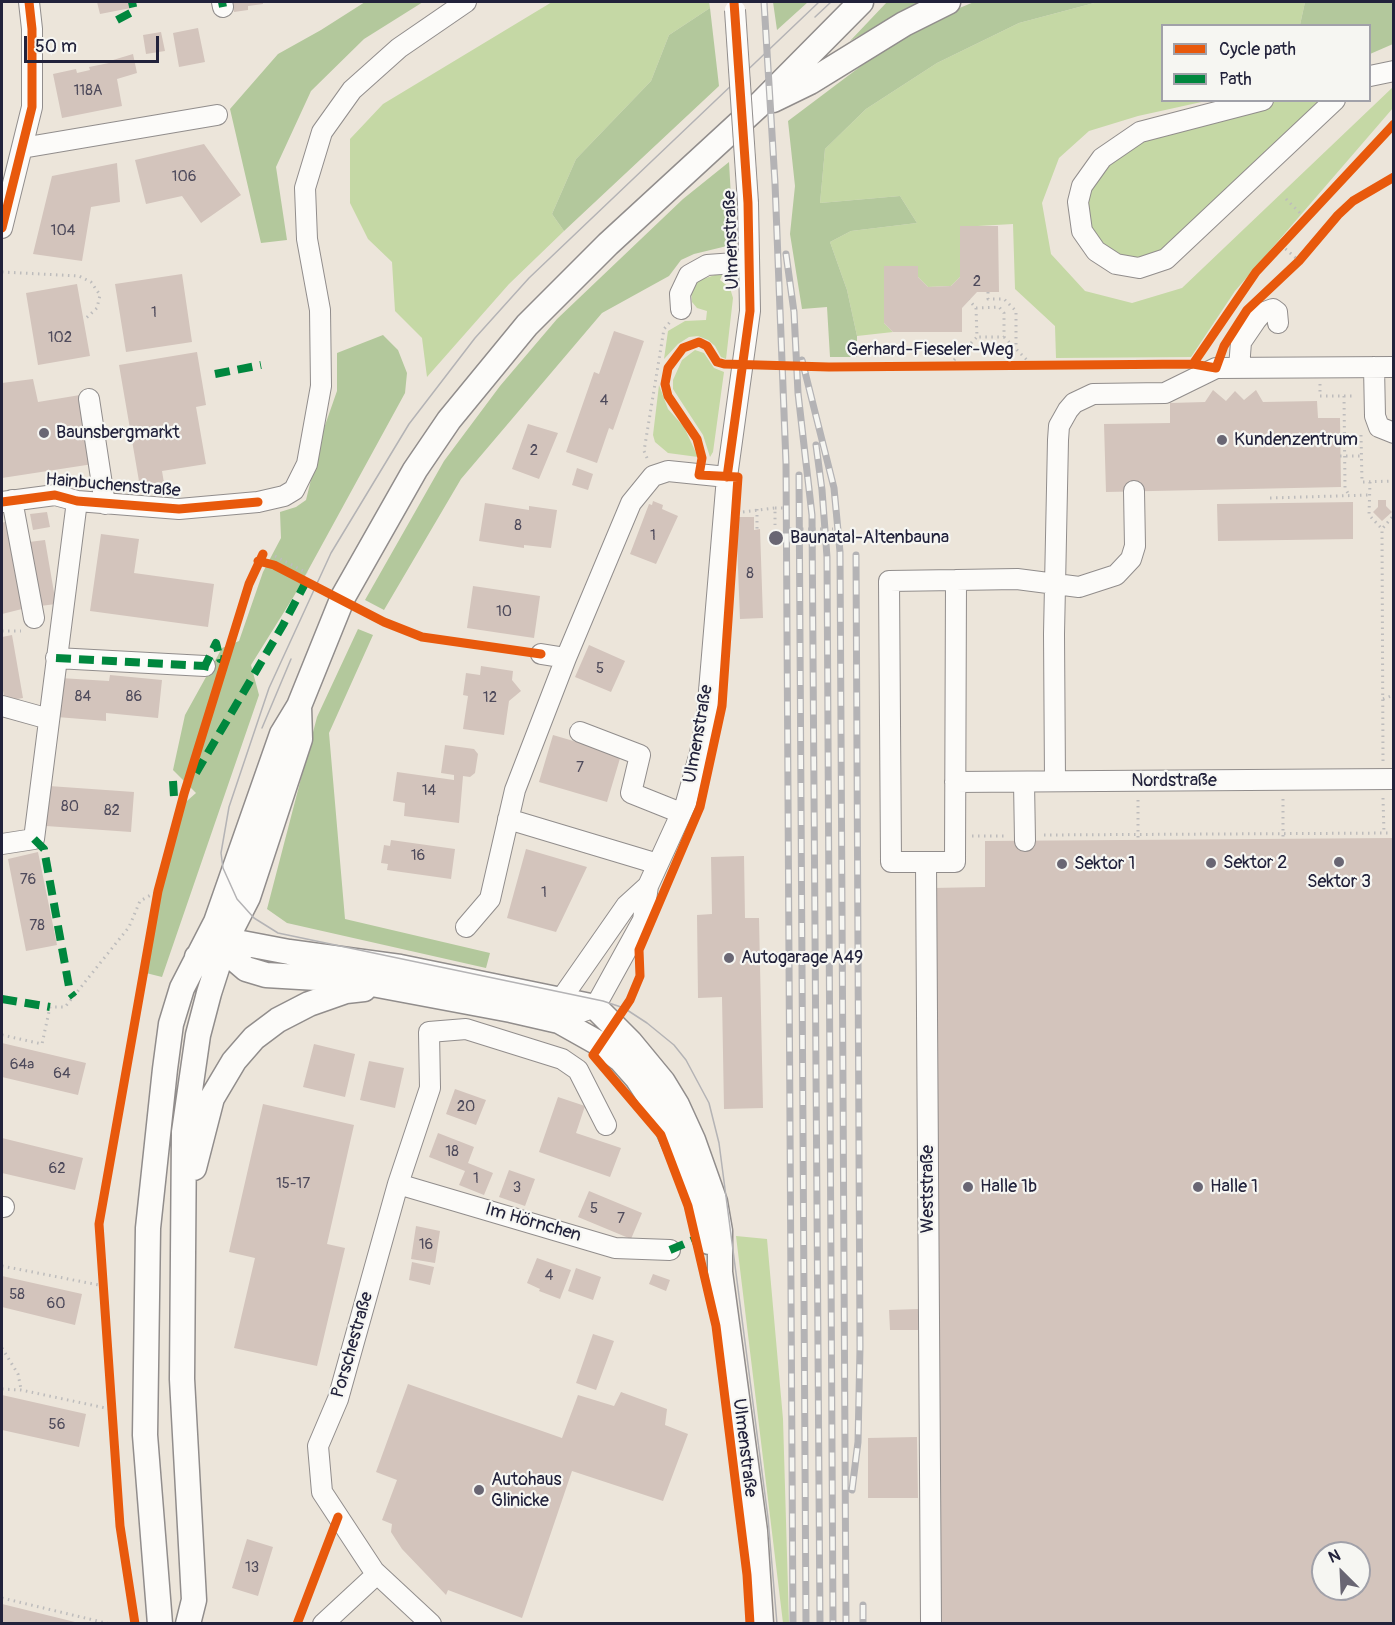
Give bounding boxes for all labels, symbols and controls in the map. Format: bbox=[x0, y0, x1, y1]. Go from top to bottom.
scale bar bbox=[27, 24, 162, 62]
legend bbox=[1161, 24, 1371, 102]
text: 50 m bbox=[35, 35, 77, 58]
text: Cycle path bbox=[1219, 38, 1296, 61]
text: Path bbox=[1219, 68, 1252, 91]
house number: 118A bbox=[73, 82, 103, 100]
house number: 106 bbox=[172, 168, 196, 186]
street label: Ulmenstraße bbox=[719, 190, 745, 290]
house number: 104 bbox=[51, 222, 75, 240]
house number: 2 bbox=[973, 273, 981, 291]
house number: 1 bbox=[151, 304, 157, 322]
house number: 102 bbox=[48, 329, 72, 347]
street label: Gerhard-Fieseler-Weg bbox=[847, 339, 1013, 361]
house number: 4 bbox=[600, 392, 608, 410]
place label: Baunsbergmarkt bbox=[56, 422, 180, 444]
marker: Baunsbergmarkt bbox=[37, 426, 51, 440]
place label: Kundenzentrum bbox=[1234, 429, 1358, 451]
marker: Kundenzentrum bbox=[1215, 433, 1229, 447]
house number: 2 bbox=[530, 442, 538, 460]
street label: Hainbuchenstraße bbox=[45, 469, 181, 503]
house number: 8 bbox=[514, 517, 522, 535]
house number: 1 bbox=[650, 527, 656, 545]
place label: Baunatal-Altenbauna bbox=[790, 527, 949, 549]
marker: Baunatal-Altenbauna bbox=[767, 529, 785, 547]
house number: 8 bbox=[746, 565, 754, 583]
house number: 10 bbox=[496, 603, 512, 621]
house number: 5 bbox=[596, 660, 604, 678]
street label: Ulmenstraße bbox=[680, 683, 718, 785]
house number: 84 bbox=[75, 688, 91, 706]
house number: 86 bbox=[126, 688, 142, 706]
house number: 12 bbox=[483, 689, 497, 707]
house number: 7 bbox=[576, 759, 584, 777]
street label: Nordstraße bbox=[1131, 770, 1217, 792]
house number: 14 bbox=[422, 782, 436, 800]
house number: 80 bbox=[61, 798, 79, 816]
house number: 82 bbox=[104, 802, 120, 820]
house number: 16 bbox=[411, 847, 425, 865]
place label: Sektor 2 bbox=[1223, 852, 1287, 874]
place label: Sektor 1 bbox=[1074, 853, 1135, 875]
marker: Sektor 3 bbox=[1332, 855, 1346, 869]
marker: Sektor 2 bbox=[1204, 856, 1218, 870]
marker: Sektor 1 bbox=[1055, 857, 1069, 871]
house number: 76 bbox=[20, 871, 36, 889]
place label: Sektor 3 bbox=[1307, 871, 1371, 893]
house number: 1 bbox=[541, 884, 547, 902]
house number: 78 bbox=[29, 917, 45, 935]
place label: Autogarage A49 bbox=[741, 947, 863, 969]
marker: Autogarage A49 bbox=[722, 951, 736, 965]
house number: 64a bbox=[10, 1056, 34, 1074]
house number: 64 bbox=[53, 1065, 71, 1083]
house number: 20 bbox=[457, 1098, 475, 1116]
house number: 18 bbox=[445, 1143, 459, 1161]
street label: Weststraße bbox=[917, 1145, 939, 1233]
house number: 62 bbox=[48, 1160, 66, 1178]
house number: 1 bbox=[473, 1170, 479, 1188]
house number: 15-17 bbox=[276, 1175, 310, 1193]
place label: Halle 1b bbox=[980, 1176, 1037, 1198]
place label: Halle 1 bbox=[1210, 1176, 1258, 1198]
house number: 3 bbox=[513, 1179, 521, 1197]
marker: Halle 1b bbox=[961, 1180, 975, 1194]
marker: Halle 1 bbox=[1191, 1180, 1205, 1194]
street label: Im Hörnchen bbox=[482, 1199, 584, 1247]
house number: 5 bbox=[590, 1200, 598, 1218]
house number: 7 bbox=[617, 1210, 625, 1228]
house number: 16 bbox=[419, 1236, 433, 1254]
house number: 4 bbox=[545, 1267, 553, 1285]
house number: 58 bbox=[9, 1286, 25, 1304]
street label: Porschestraße bbox=[328, 1289, 378, 1401]
house number: 60 bbox=[47, 1295, 65, 1313]
street label: Ulmenstraße bbox=[727, 1397, 761, 1499]
house number: 56 bbox=[49, 1416, 65, 1434]
place label: Autohaus Glinicke bbox=[491, 1469, 561, 1512]
marker: Autohaus Glinicke bbox=[472, 1483, 486, 1497]
north arrow bbox=[1311, 1541, 1371, 1601]
text: N bbox=[1325, 1545, 1343, 1568]
house number: 13 bbox=[245, 1559, 259, 1577]

